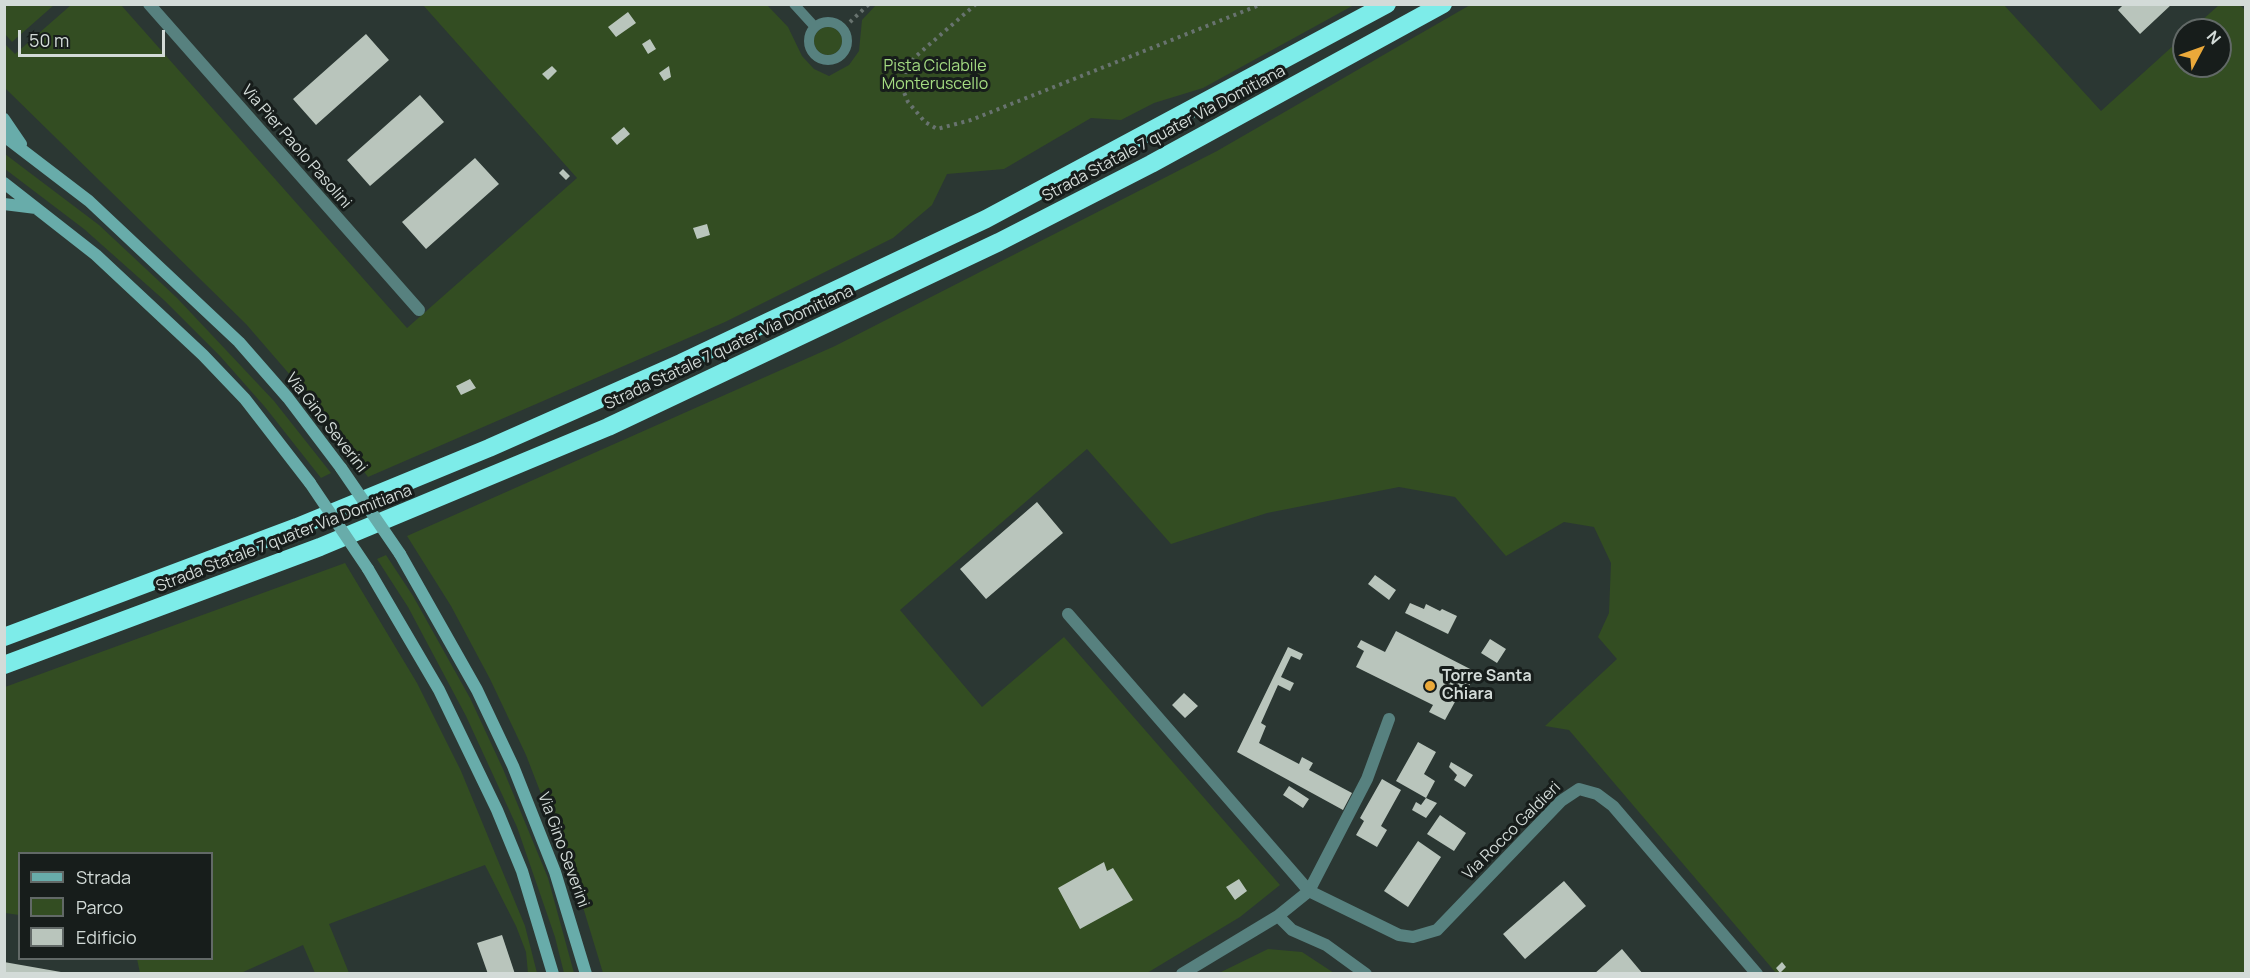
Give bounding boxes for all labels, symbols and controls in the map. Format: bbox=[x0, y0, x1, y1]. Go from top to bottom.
scale bar bbox=[21, 18, 168, 56]
north arrow bbox=[2172, 18, 2232, 78]
text: N bbox=[2202, 26, 2226, 49]
text: 50 m bbox=[29, 28, 69, 52]
park label: Pista Ciclabile Monteruscello bbox=[882, 57, 988, 95]
street label: Strada Statale 7 quater Via Domitiana bbox=[1039, 62, 1289, 206]
street label: Via Pier Paolo Pasolini bbox=[237, 81, 355, 213]
street label: Strada Statale 7 quater Via Domitiana bbox=[601, 282, 857, 414]
street label: Via Gino Severini bbox=[281, 369, 371, 477]
street label: Strada Statale 7 quater Via Domitiana bbox=[153, 481, 415, 597]
place label: Torre Santa Chiara bbox=[1442, 667, 1532, 705]
marker: Torre Santa Chiara bbox=[1423, 679, 1437, 693]
street label: Via Rocco Galdieri bbox=[1459, 778, 1565, 884]
street label: Via Gino Severini bbox=[533, 790, 593, 910]
legend bbox=[18, 852, 213, 960]
text: Strada bbox=[76, 865, 131, 889]
text: Parco bbox=[76, 895, 123, 919]
text: Edificio bbox=[76, 925, 137, 949]

